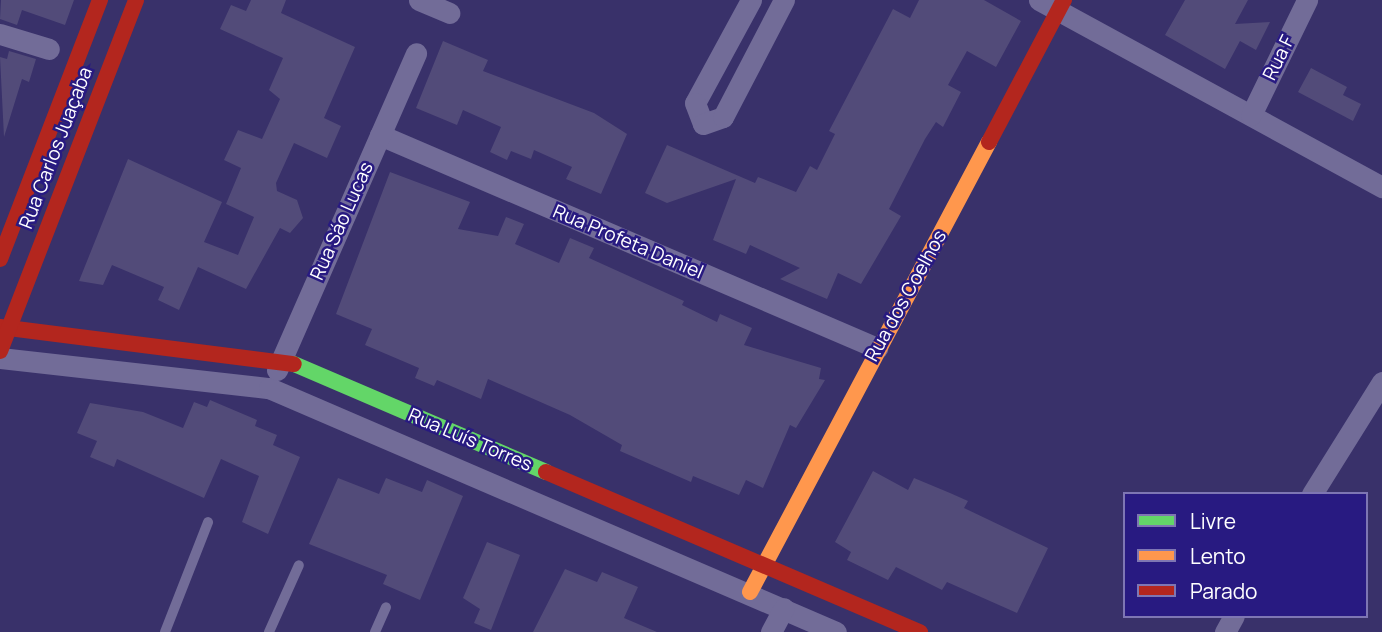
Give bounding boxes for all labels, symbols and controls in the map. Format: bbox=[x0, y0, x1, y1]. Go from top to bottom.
street label: Rua F bbox=[1258, 32, 1300, 84]
street label: Rua Carlos Juaçaba bbox=[15, 64, 97, 232]
street label: Rua Sáo Lucas bbox=[306, 158, 378, 284]
street label: Rua Profeta Daniel bbox=[549, 200, 707, 284]
street label: Rua dos Coelhos bbox=[860, 226, 952, 366]
street label: Rua Luís Torres bbox=[405, 404, 535, 476]
legend bbox=[1123, 492, 1368, 618]
text: Livre bbox=[1190, 507, 1236, 535]
text: Lento bbox=[1190, 542, 1246, 570]
text: Parado bbox=[1190, 577, 1258, 605]

